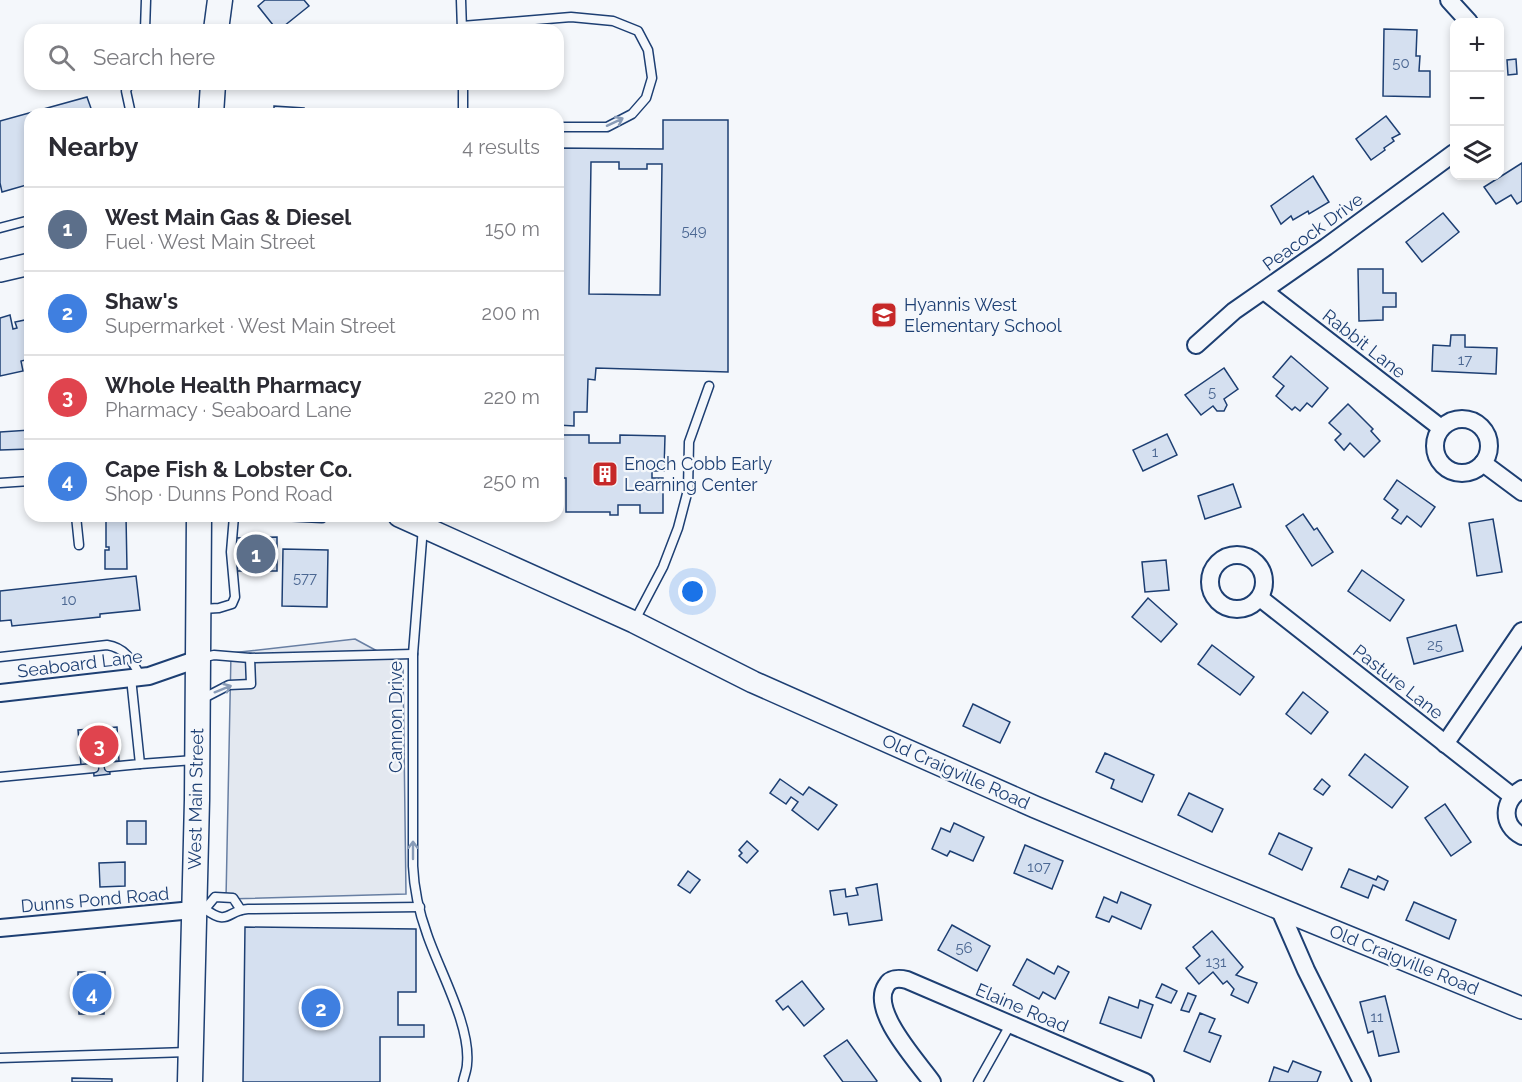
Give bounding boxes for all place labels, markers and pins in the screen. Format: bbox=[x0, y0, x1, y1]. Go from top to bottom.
place label: Hyannis West Elementary School bbox=[904, 294, 1062, 336]
school or university icon: Hyannis West Elementary School bbox=[869, 300, 899, 330]
place label: Enoch Cobb Early Learning Center bbox=[624, 453, 773, 495]
building icon: Enoch Cobb Early Learning Center bbox=[590, 459, 620, 489]
pin: 1 bbox=[236, 532, 276, 576]
pin: 3 bbox=[80, 722, 118, 768]
pin: 4 bbox=[72, 970, 112, 1016]
pin: 2 bbox=[302, 986, 340, 1030]

